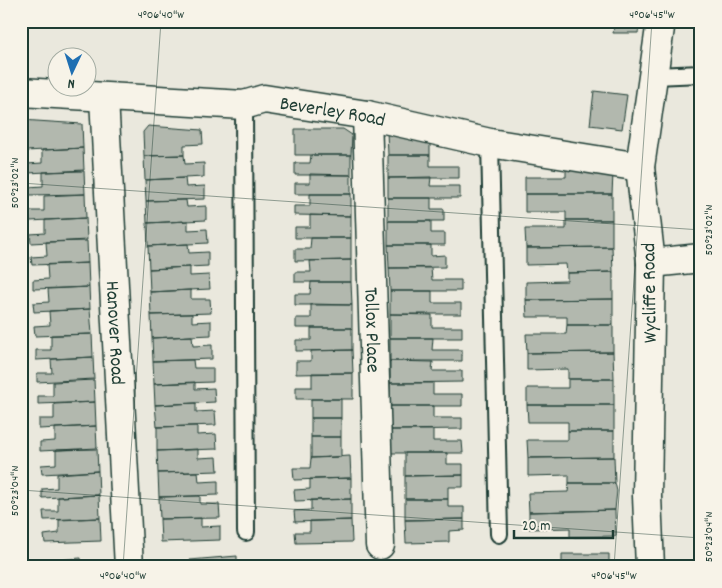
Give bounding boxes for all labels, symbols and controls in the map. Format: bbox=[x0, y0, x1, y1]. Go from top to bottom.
text: 4°06'40"W bbox=[138, 7, 184, 24]
text: 4°06'45"W bbox=[629, 7, 675, 24]
north arrow bbox=[48, 48, 98, 98]
text: N bbox=[67, 73, 75, 93]
street label: Beverley Road bbox=[278, 91, 388, 136]
text: 50°23'02"N bbox=[7, 157, 24, 208]
text: 50°23'02"N bbox=[701, 204, 718, 255]
street label: Wycliffe Road bbox=[636, 243, 666, 343]
street label: Hanover Road bbox=[97, 280, 130, 386]
street label: Tollox Place bbox=[355, 287, 386, 373]
text: 50°23'04"N bbox=[7, 466, 24, 516]
scale bar bbox=[514, 508, 613, 540]
text: 50°23'04"N bbox=[701, 512, 718, 562]
text: 20 m bbox=[522, 516, 550, 538]
text: 4°06'40"W bbox=[100, 568, 146, 585]
text: 4°06'45"W bbox=[591, 568, 637, 585]

